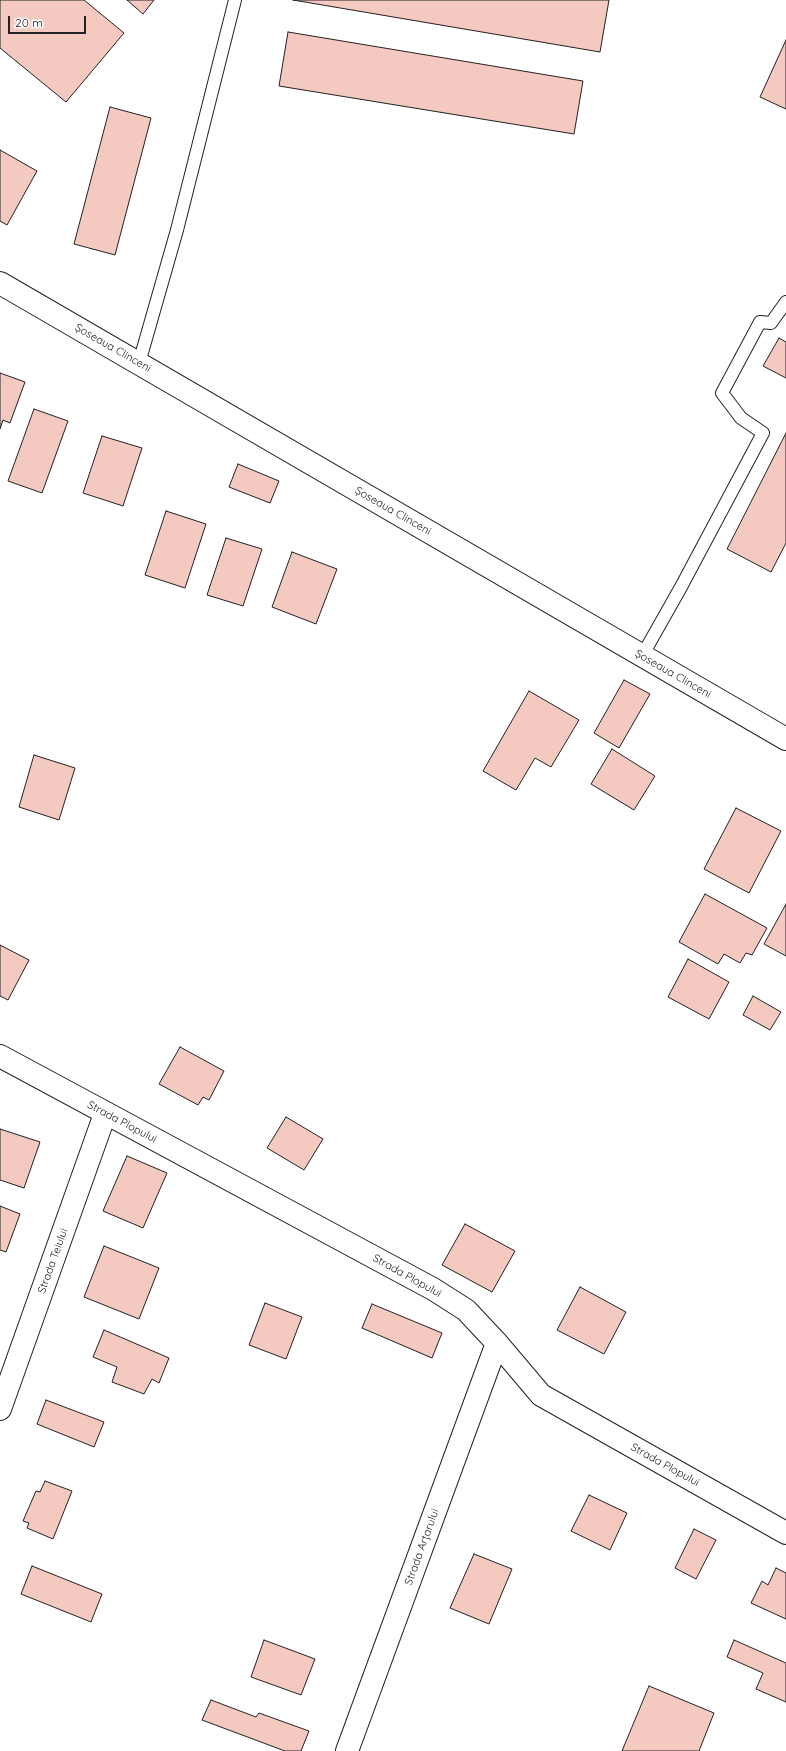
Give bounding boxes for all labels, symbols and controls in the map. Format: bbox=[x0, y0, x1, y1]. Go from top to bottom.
scale bar bbox=[10, 8, 88, 34]
text: 20 m bbox=[15, 15, 43, 30]
street label: Șoseaua Clinceni bbox=[73, 321, 153, 375]
street label: Șoseaua Clinceni bbox=[353, 484, 433, 538]
street label: Șoseaua Clinceni bbox=[633, 647, 713, 701]
street label: Strada Plopului bbox=[85, 1098, 159, 1146]
street label: Strada Teiului bbox=[35, 1227, 71, 1295]
street label: Strada Plopului bbox=[370, 1252, 444, 1300]
street label: Strada Plopului bbox=[628, 1441, 702, 1489]
street label: Strada Arțarului bbox=[402, 1507, 442, 1587]

